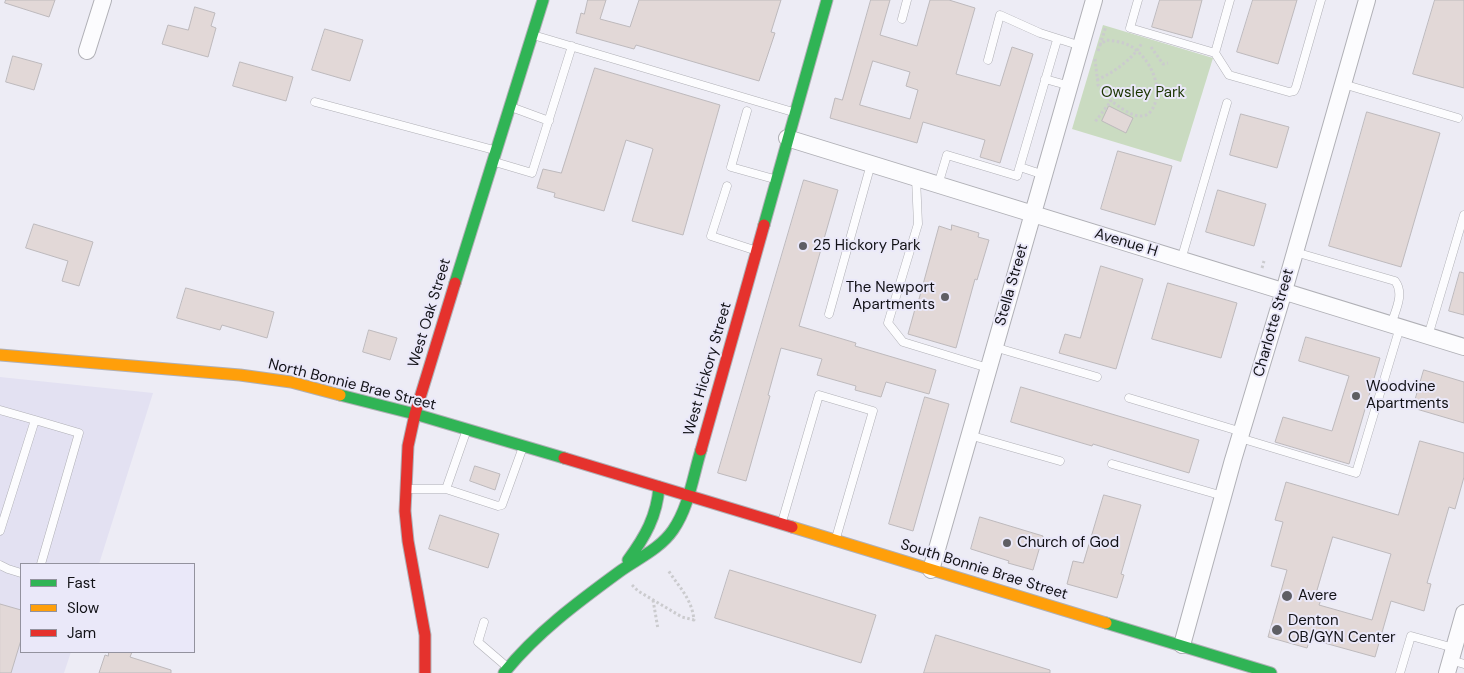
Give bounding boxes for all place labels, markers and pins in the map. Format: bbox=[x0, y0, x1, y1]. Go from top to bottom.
place label: 25 Hickory Park bbox=[813, 237, 921, 255]
marker: 25 Hickory Park bbox=[797, 240, 809, 252]
place label: The Newport Apartments bbox=[846, 279, 935, 314]
marker: The Newport Apartments bbox=[939, 291, 951, 303]
place label: Woodvine Apartments bbox=[1366, 378, 1449, 413]
marker: Woodvine Apartments bbox=[1350, 390, 1362, 402]
place label: Church of God bbox=[1017, 534, 1119, 552]
marker: Church of God bbox=[1001, 537, 1013, 549]
place label: Avere bbox=[1298, 587, 1337, 605]
marker: Avere bbox=[1280, 589, 1294, 603]
place label: Denton OB/GYN Center bbox=[1288, 612, 1396, 647]
marker: Denton OB/GYN Center bbox=[1270, 623, 1284, 637]

